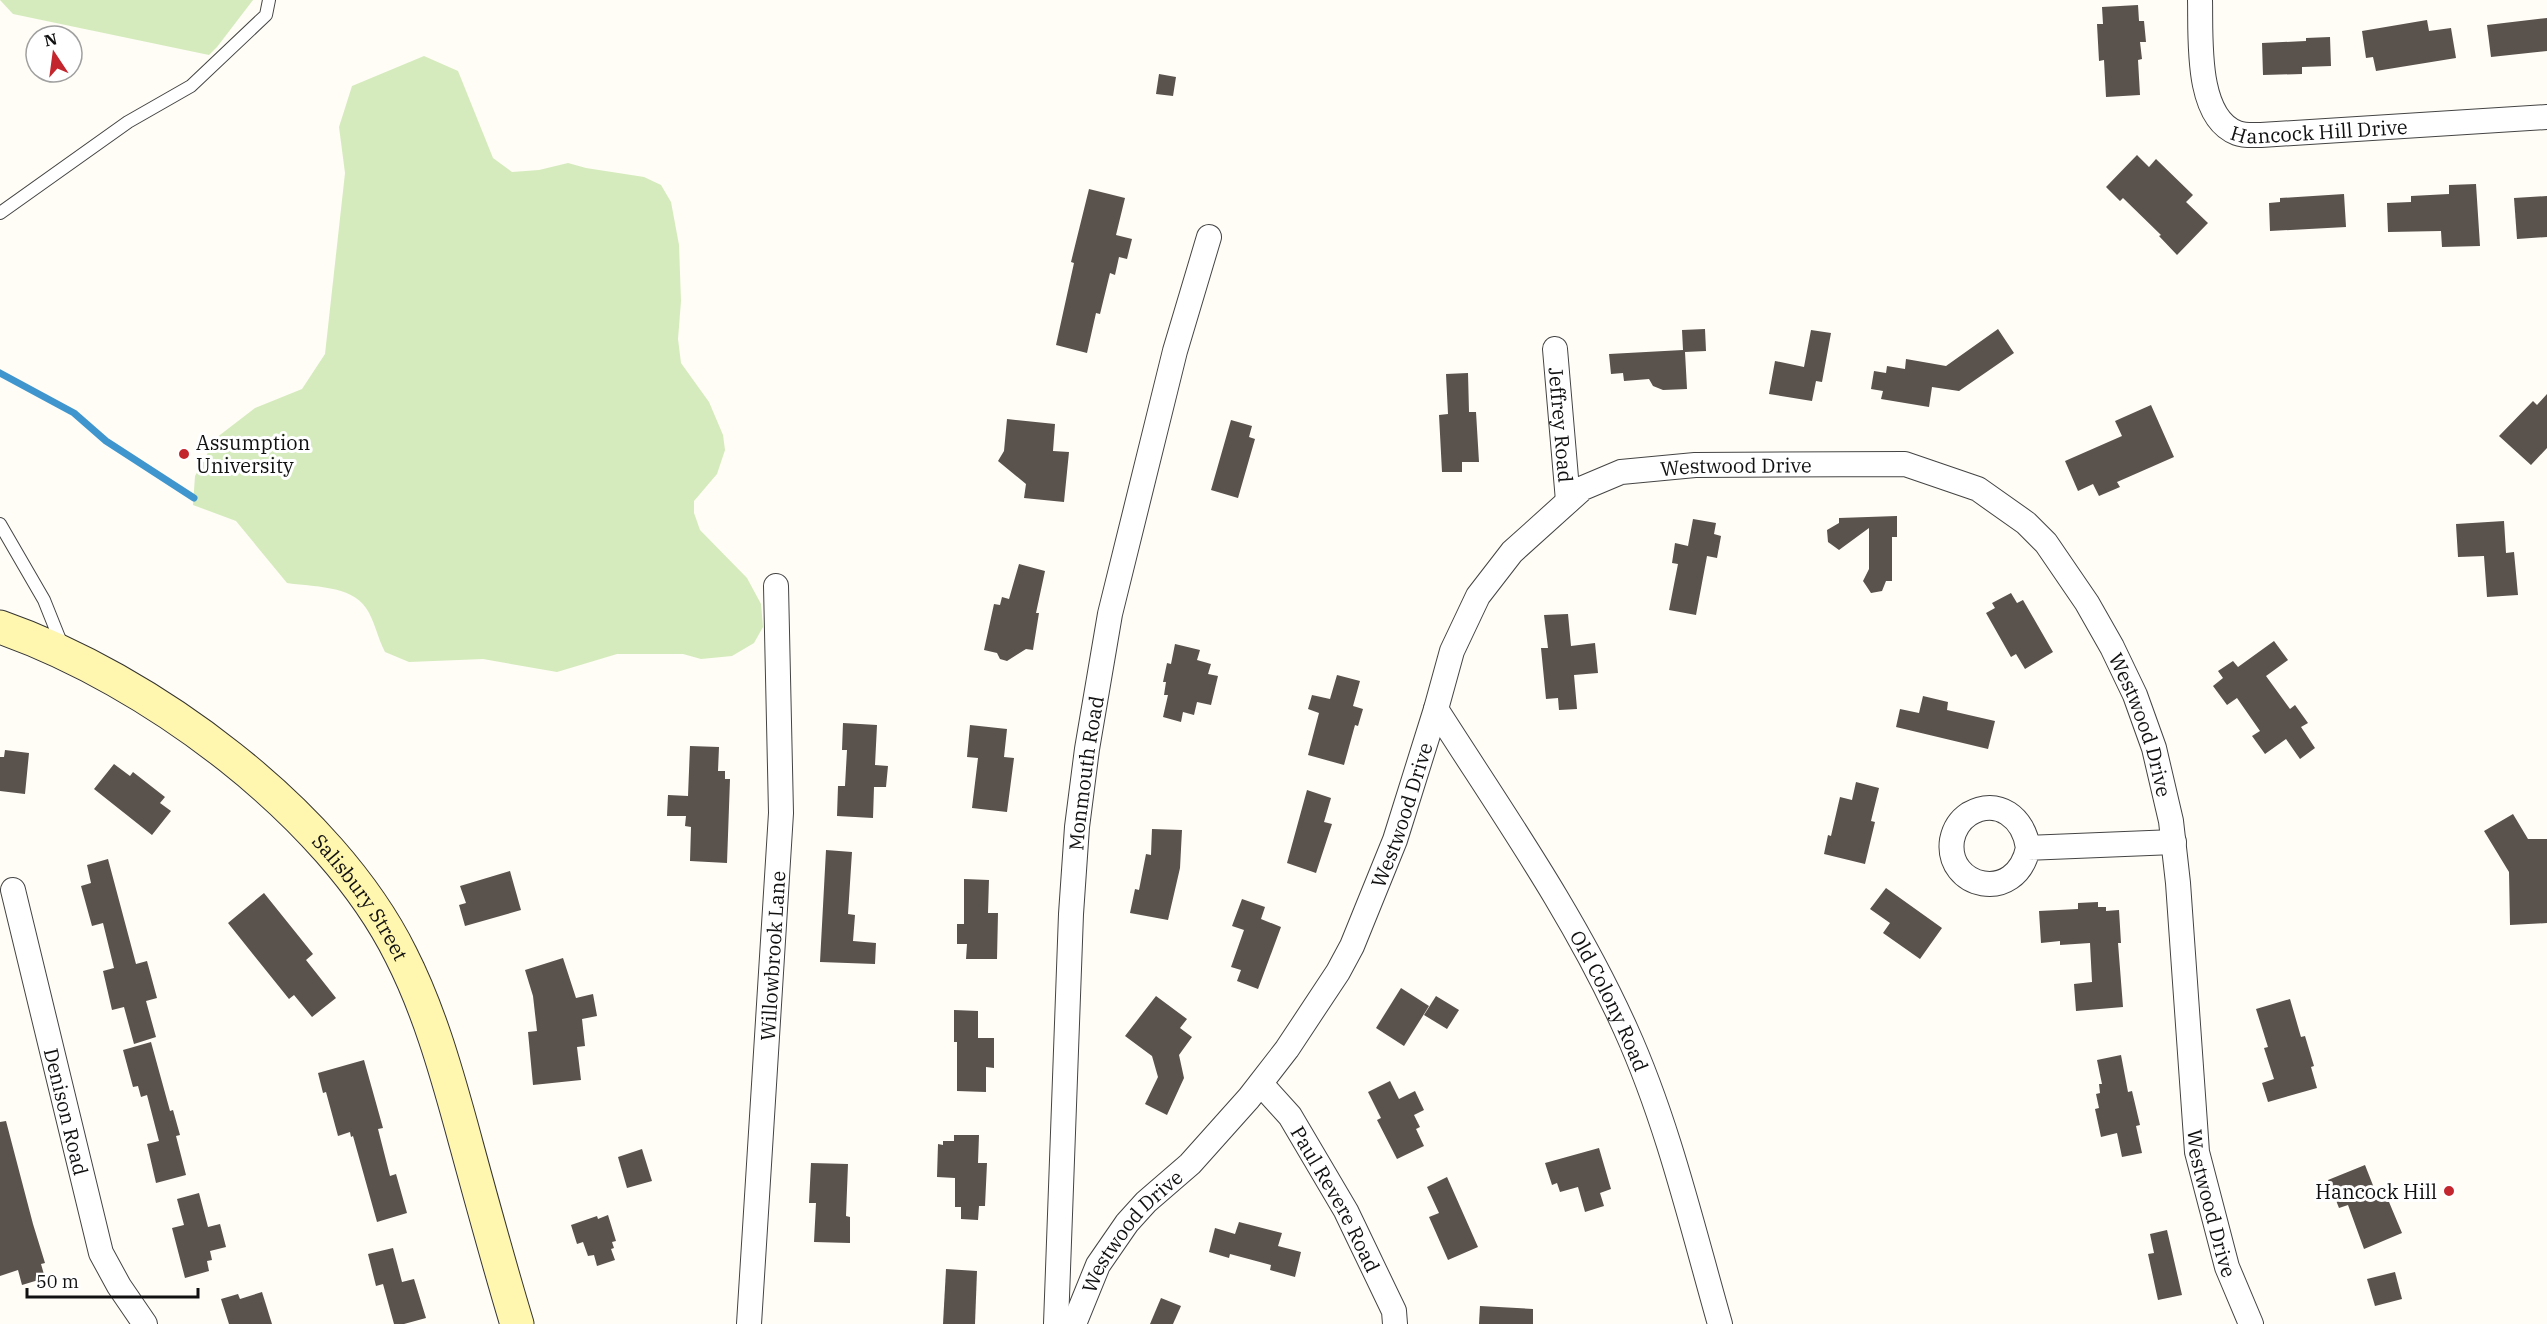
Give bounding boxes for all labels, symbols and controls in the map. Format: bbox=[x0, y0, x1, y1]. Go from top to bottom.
north arrow bbox=[24, 24, 84, 84]
text: N bbox=[42, 28, 59, 51]
street label: Hancock Hill Drive bbox=[2227, 112, 2408, 149]
street label: Jeffrey Road bbox=[1543, 366, 1580, 484]
place label: Assumption University bbox=[196, 429, 310, 479]
marker: Assumption University bbox=[177, 447, 191, 461]
street label: Westwood Drive bbox=[1659, 451, 1812, 482]
street label: Westwood Drive bbox=[2103, 648, 2178, 799]
street label: Monmouth Road bbox=[1062, 694, 1109, 851]
street label: Westwood Drive bbox=[1364, 739, 1438, 891]
street label: Salisbury Street bbox=[307, 827, 415, 965]
street label: Willowbrook Lane bbox=[753, 870, 791, 1042]
street label: Old Colony Road bbox=[1564, 925, 1655, 1075]
street label: Denison Road bbox=[38, 1045, 95, 1178]
street label: Paul Revere Road bbox=[1285, 1121, 1387, 1276]
street label: Westwood Drive bbox=[2182, 1128, 2243, 1281]
street label: Westwood Drive bbox=[1075, 1163, 1188, 1296]
place label: Hancock Hill bbox=[2315, 1178, 2437, 1205]
marker: Hancock Hill bbox=[2442, 1184, 2456, 1198]
scale bar bbox=[27, 1261, 198, 1299]
text: 50 m bbox=[36, 1270, 79, 1293]

